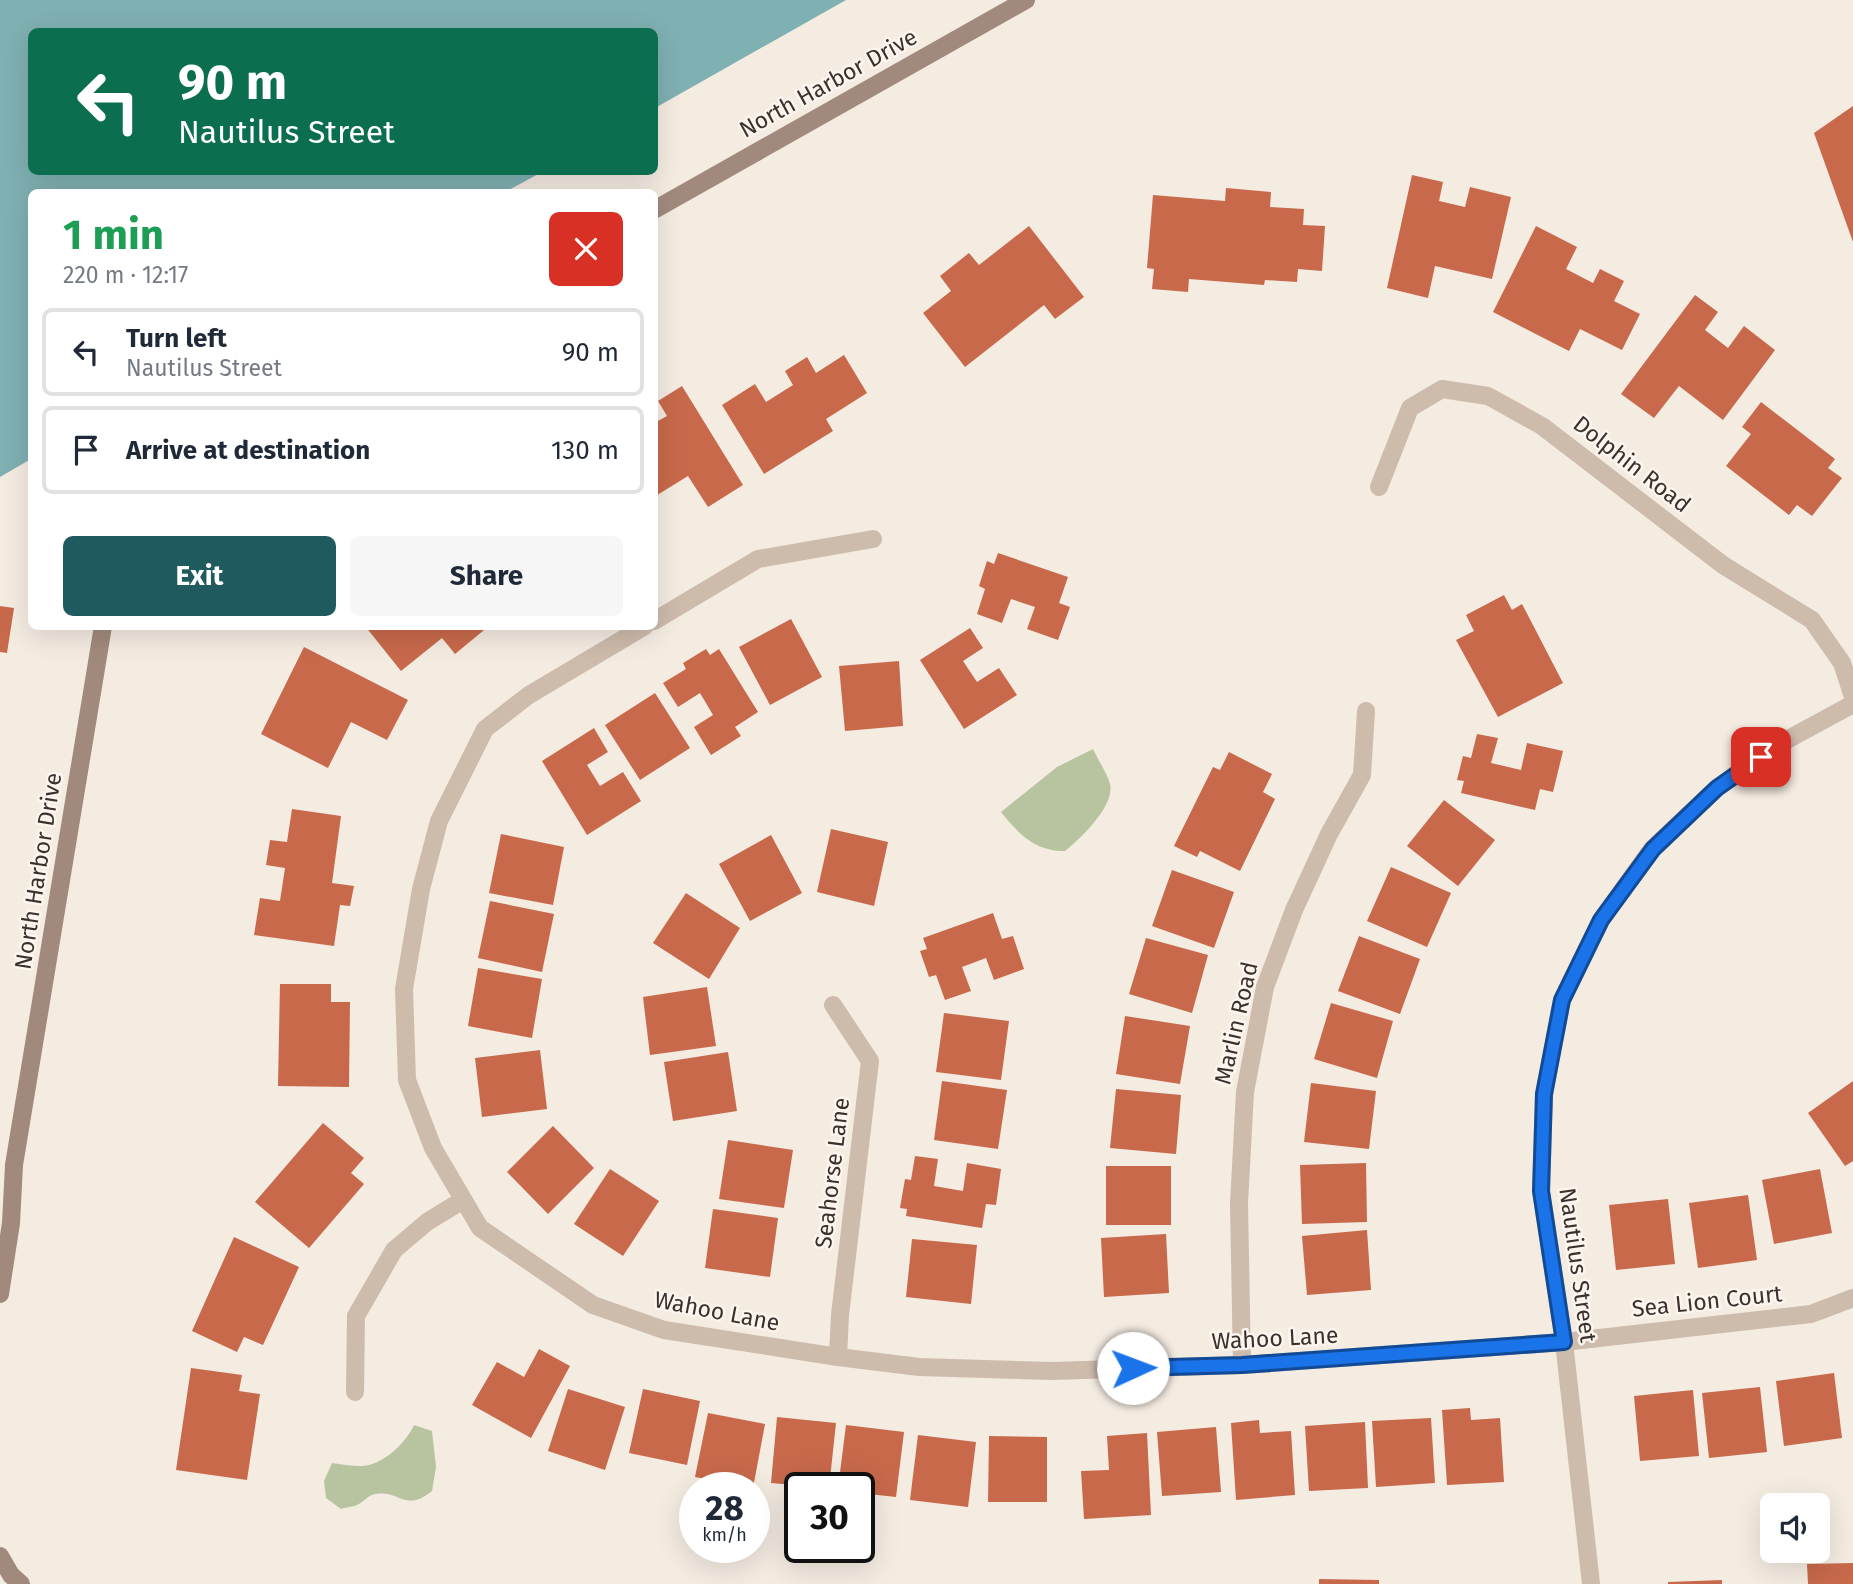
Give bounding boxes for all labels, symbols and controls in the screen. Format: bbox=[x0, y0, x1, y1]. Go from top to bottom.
street label: North Harbor Drive bbox=[734, 23, 922, 143]
text: 90 m bbox=[178, 53, 287, 112]
icon: left bbox=[63, 56, 154, 147]
text: Nautilus Street bbox=[178, 113, 395, 151]
text: 1 min bbox=[63, 210, 164, 260]
button: close bbox=[549, 212, 623, 286]
text: 220 m · 12:17 bbox=[63, 261, 188, 289]
text: Turn left bbox=[126, 323, 227, 354]
icon: left bbox=[67, 333, 105, 371]
text: 90 m bbox=[562, 337, 619, 368]
text: Nautilus Street bbox=[126, 354, 282, 382]
street label: Dolphin Road bbox=[1568, 409, 1696, 519]
icon: arrive bbox=[67, 431, 105, 469]
text: Arrive at destination bbox=[126, 435, 370, 466]
text: 130 m bbox=[551, 435, 619, 466]
button: Exit bbox=[63, 536, 336, 616]
button: Share bbox=[350, 536, 623, 616]
pin bbox=[1731, 727, 1791, 787]
icon: arrive bbox=[1742, 738, 1780, 776]
street label: North Harbor Drive bbox=[9, 771, 67, 971]
street label: Marlin Road bbox=[1208, 959, 1264, 1087]
street label: Seahorse Lane bbox=[809, 1096, 855, 1250]
street label: Nautilus Street bbox=[1553, 1186, 1603, 1345]
street label: Sea Lion Court bbox=[1631, 1279, 1784, 1323]
street label: Wahoo Lane bbox=[652, 1285, 782, 1337]
street label: Wahoo Lane bbox=[1211, 1321, 1339, 1355]
position arrow bbox=[1096, 1331, 1170, 1405]
speed limit sign: 30 bbox=[784, 1472, 875, 1563]
text: 28 bbox=[705, 1487, 744, 1529]
map controls bbox=[1760, 1493, 1830, 1563]
button: sound bbox=[1760, 1493, 1830, 1563]
text: km/h bbox=[702, 1524, 747, 1546]

